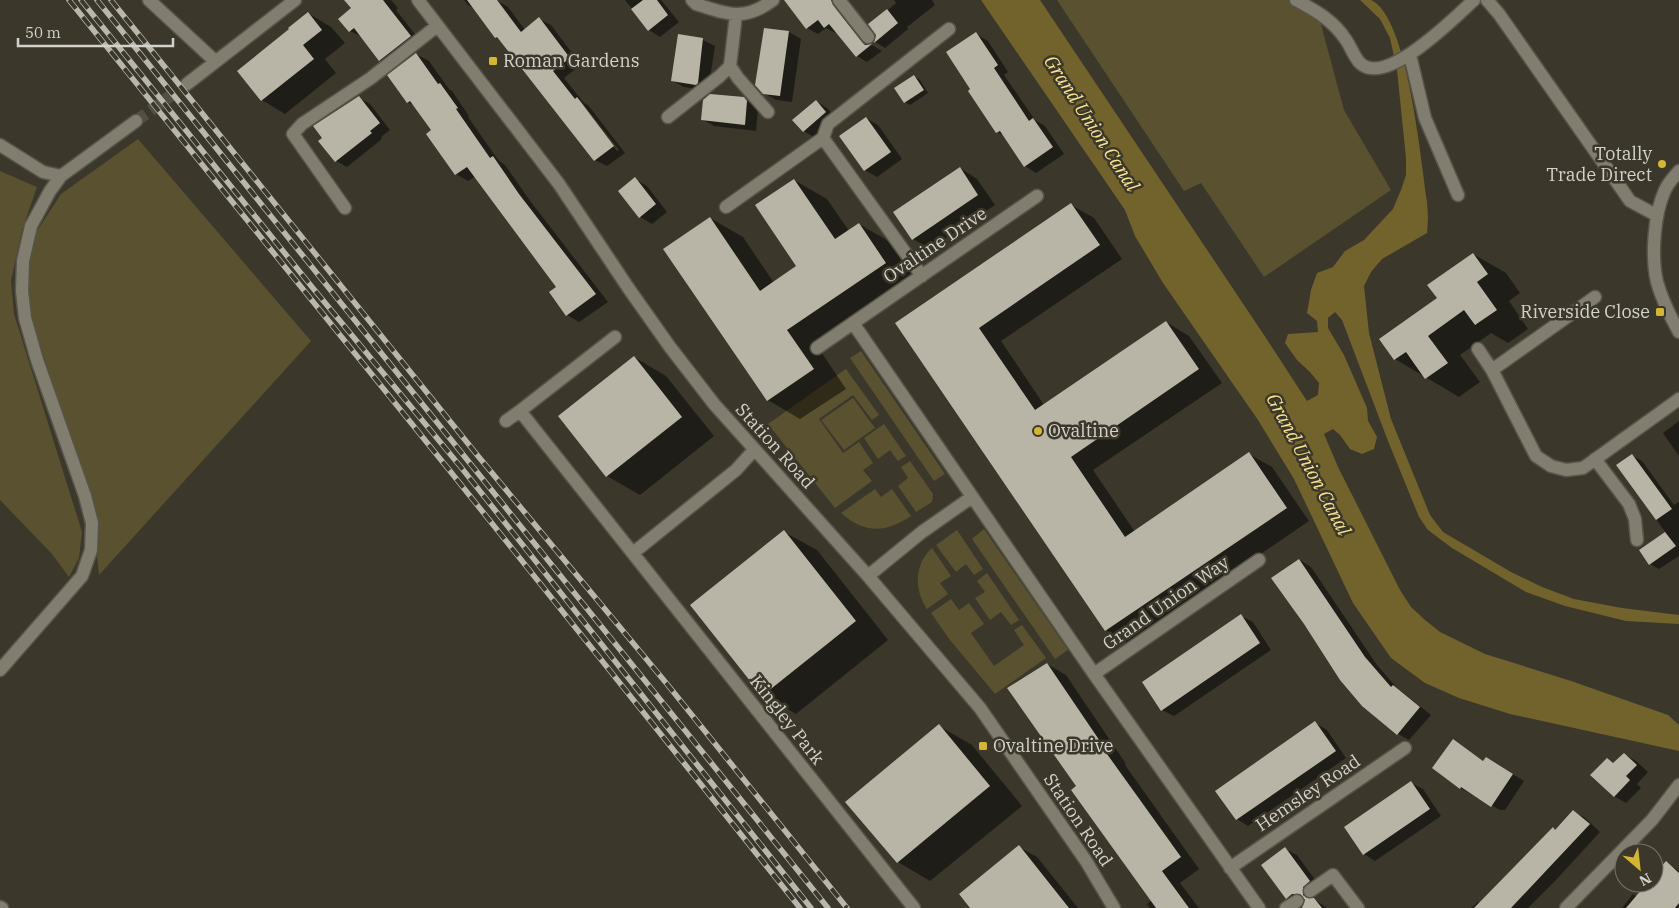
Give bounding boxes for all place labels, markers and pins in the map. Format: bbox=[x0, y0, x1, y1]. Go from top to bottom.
place label: Roman Gardens bbox=[503, 49, 639, 72]
marker: Roman Gardens bbox=[487, 55, 499, 67]
place label: Totally Trade Direct bbox=[1546, 142, 1652, 186]
marker: Totally Trade Direct bbox=[1656, 158, 1668, 170]
place label: Riverside Close bbox=[1520, 300, 1650, 323]
marker: Riverside Close bbox=[1654, 306, 1666, 318]
place label: Ovaltine bbox=[1048, 419, 1119, 442]
marker: Ovaltine bbox=[1032, 425, 1044, 437]
place label: Ovaltine Drive bbox=[993, 734, 1113, 757]
marker: Ovaltine Drive bbox=[977, 740, 989, 752]

